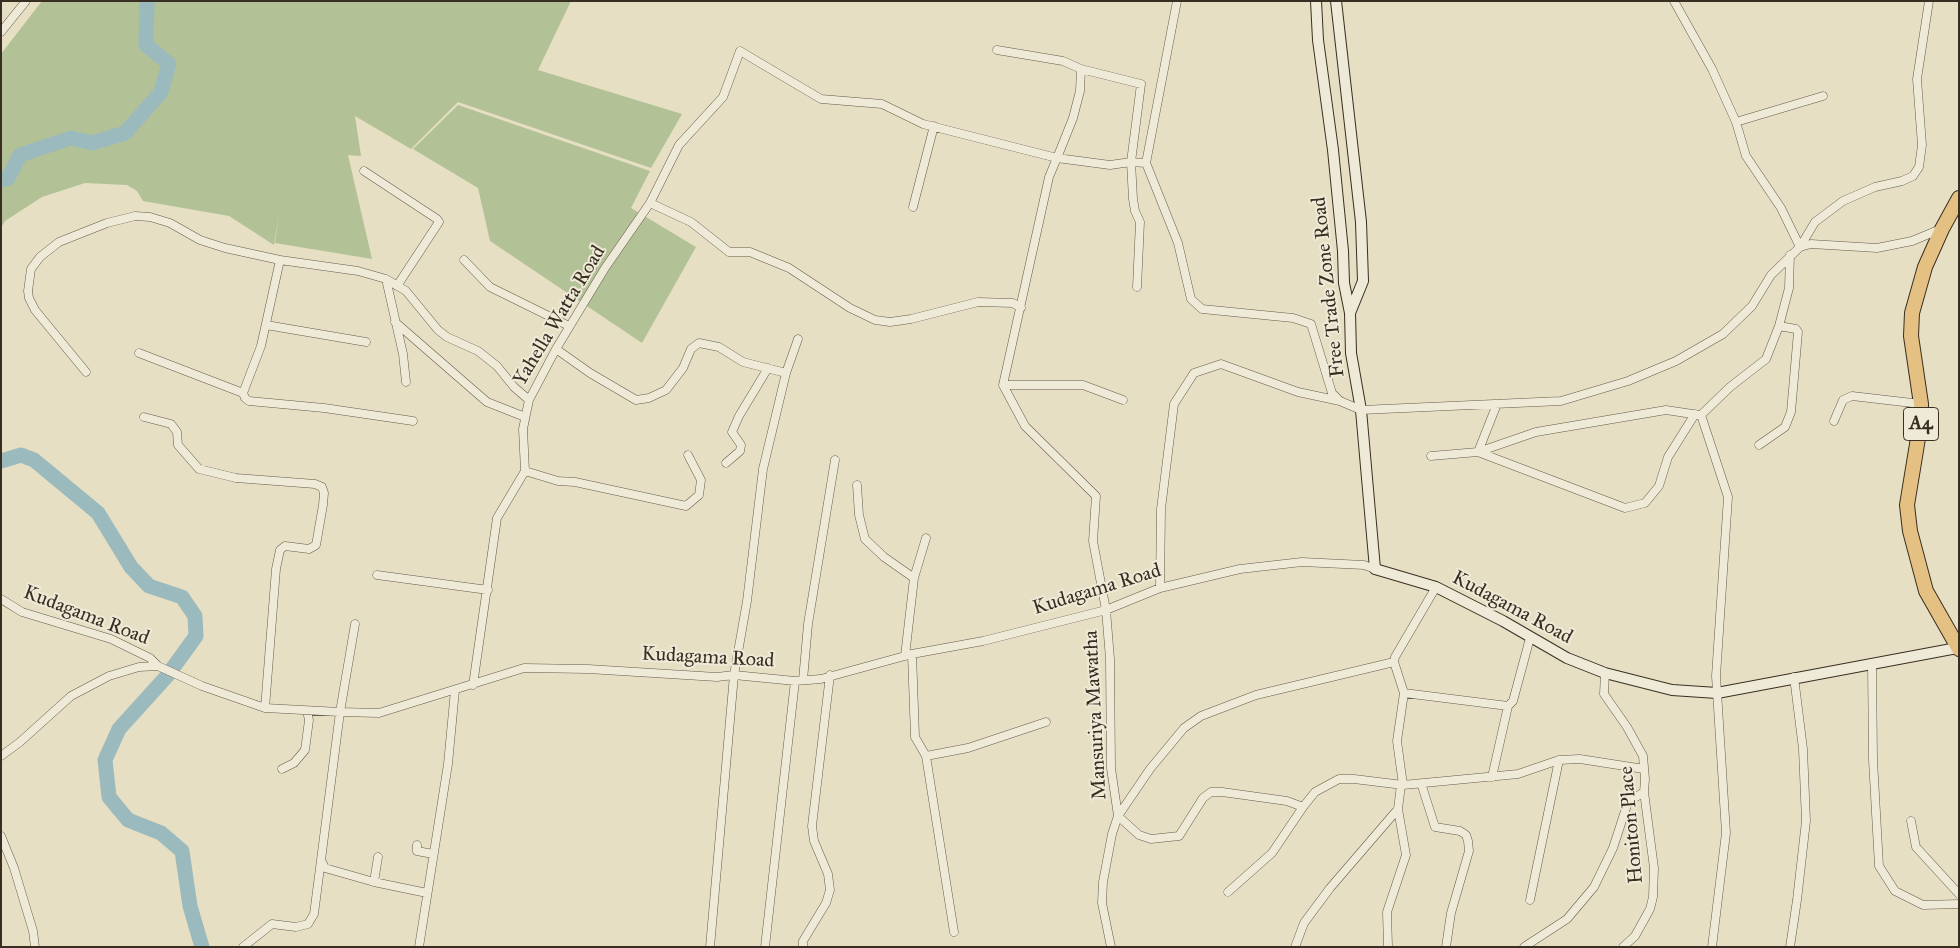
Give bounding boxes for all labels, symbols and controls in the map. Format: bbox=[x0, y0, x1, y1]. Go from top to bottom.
street label: Free Trade Zone Road bbox=[1308, 195, 1350, 379]
street label: Yahella Watta Road bbox=[509, 242, 611, 390]
road number: A4 bbox=[1904, 408, 1938, 440]
street label: Kudagama Road bbox=[1030, 559, 1164, 621]
street label: Kudagama Road bbox=[1448, 566, 1576, 650]
street label: Kudagama Road bbox=[20, 581, 152, 651]
street label: Mansuriya Mawatha bbox=[1080, 630, 1112, 800]
street label: Kudagama Road bbox=[641, 643, 775, 673]
street label: Honiton Place bbox=[1615, 765, 1649, 885]

